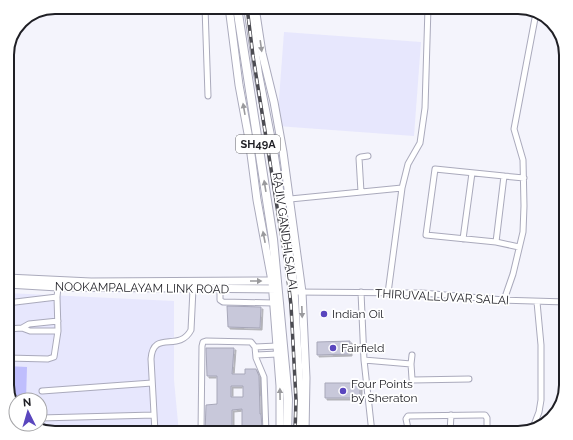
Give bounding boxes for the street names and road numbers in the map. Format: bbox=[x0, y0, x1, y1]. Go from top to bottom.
road number: SH49A bbox=[236, 135, 280, 153]
street label: RAJIV GANDHI SALAI bbox=[270, 171, 300, 291]
street label: NOOKAMPALAYAM LINK ROAD bbox=[55, 279, 230, 297]
street label: THIRUVALLUVAR SALAI bbox=[375, 287, 509, 307]

